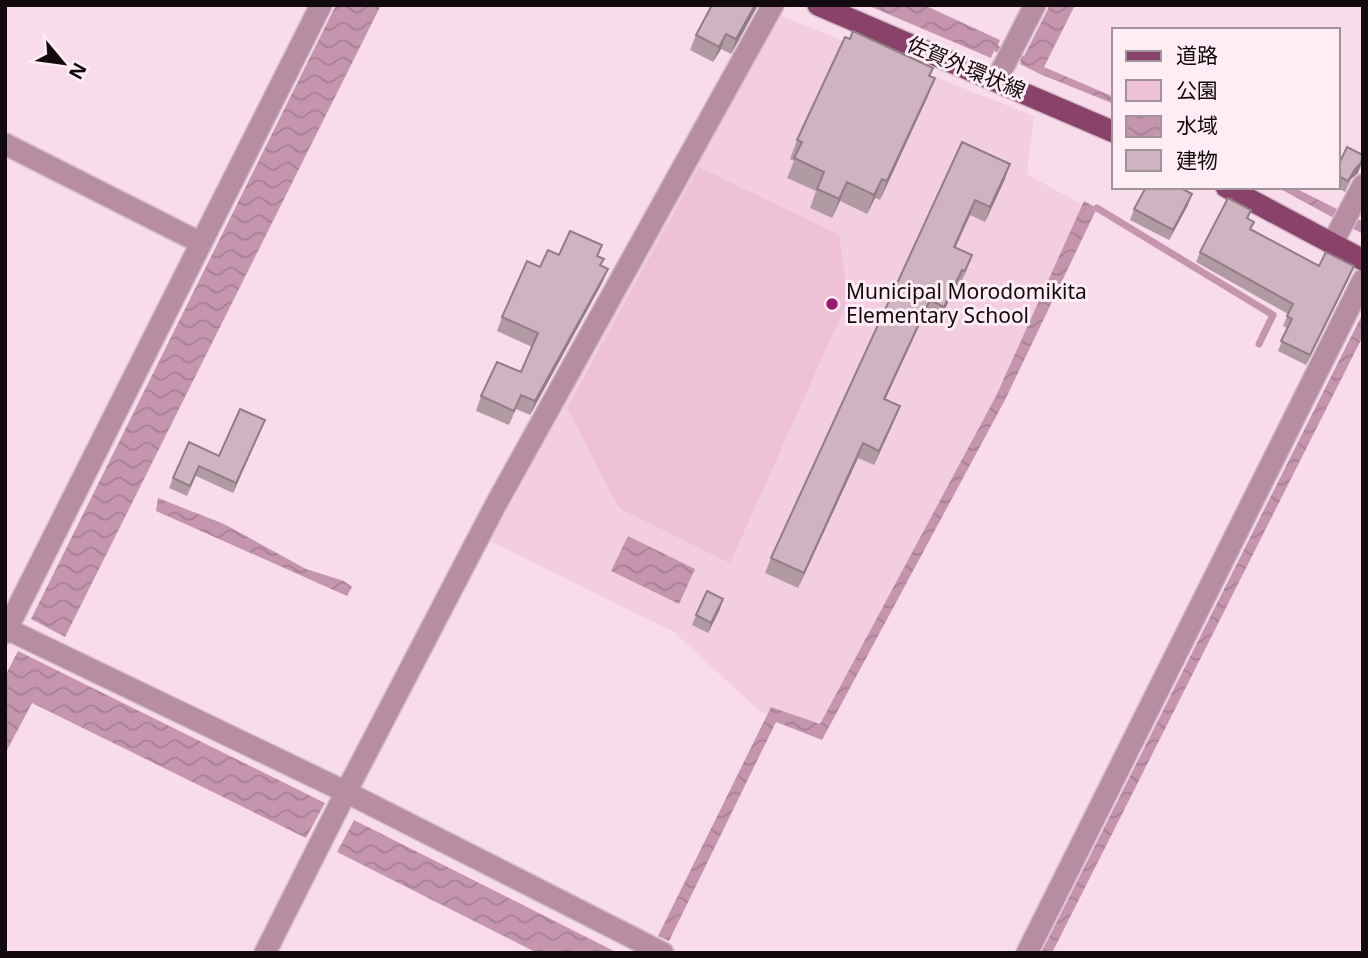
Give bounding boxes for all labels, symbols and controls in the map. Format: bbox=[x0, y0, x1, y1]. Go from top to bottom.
north arrow bbox=[28, 28, 98, 98]
legend bbox=[1112, 28, 1340, 189]
street label: 佐賀外環状線 bbox=[903, 30, 1030, 105]
text: 道路 bbox=[1176, 41, 1218, 69]
text: N bbox=[63, 58, 93, 84]
text: 公園 bbox=[1176, 76, 1218, 104]
text: 水域 bbox=[1176, 111, 1218, 139]
text: 建物 bbox=[1176, 146, 1218, 174]
place label: Municipal Morodomikita Elementary School bbox=[846, 277, 1087, 329]
marker: Municipal Morodomikita Elementary School bbox=[824, 296, 840, 312]

